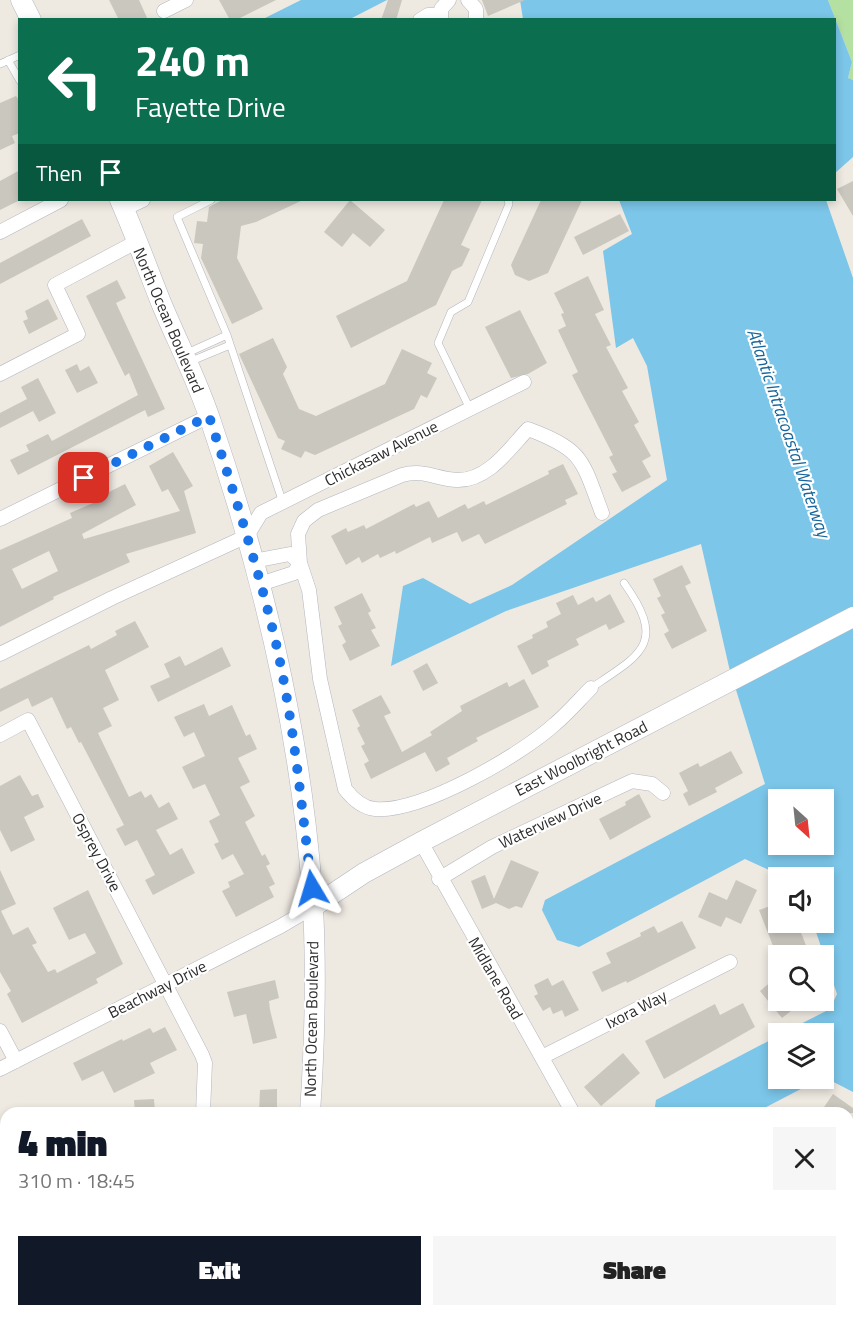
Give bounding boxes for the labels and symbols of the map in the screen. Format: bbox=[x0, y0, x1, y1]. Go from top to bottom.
street label: North Ocean Boulevard bbox=[127, 244, 211, 396]
water label: Atlantic Intracoastal Waterway bbox=[740, 325, 838, 543]
street label: Chickasaw Avenue bbox=[320, 414, 442, 492]
pin bbox=[58, 452, 109, 503]
street label: East Woolbright Road bbox=[511, 714, 651, 802]
street label: Waterview Drive bbox=[495, 786, 605, 854]
north arrow bbox=[768, 789, 834, 855]
street label: Osprey Drive bbox=[66, 808, 128, 896]
position arrow bbox=[280, 856, 344, 920]
street label: Midlane Road bbox=[463, 932, 529, 1024]
street label: North Ocean Boulevard bbox=[298, 941, 324, 1097]
street label: Beachway Drive bbox=[104, 954, 210, 1024]
street label: Ixora Way bbox=[601, 983, 671, 1035]

